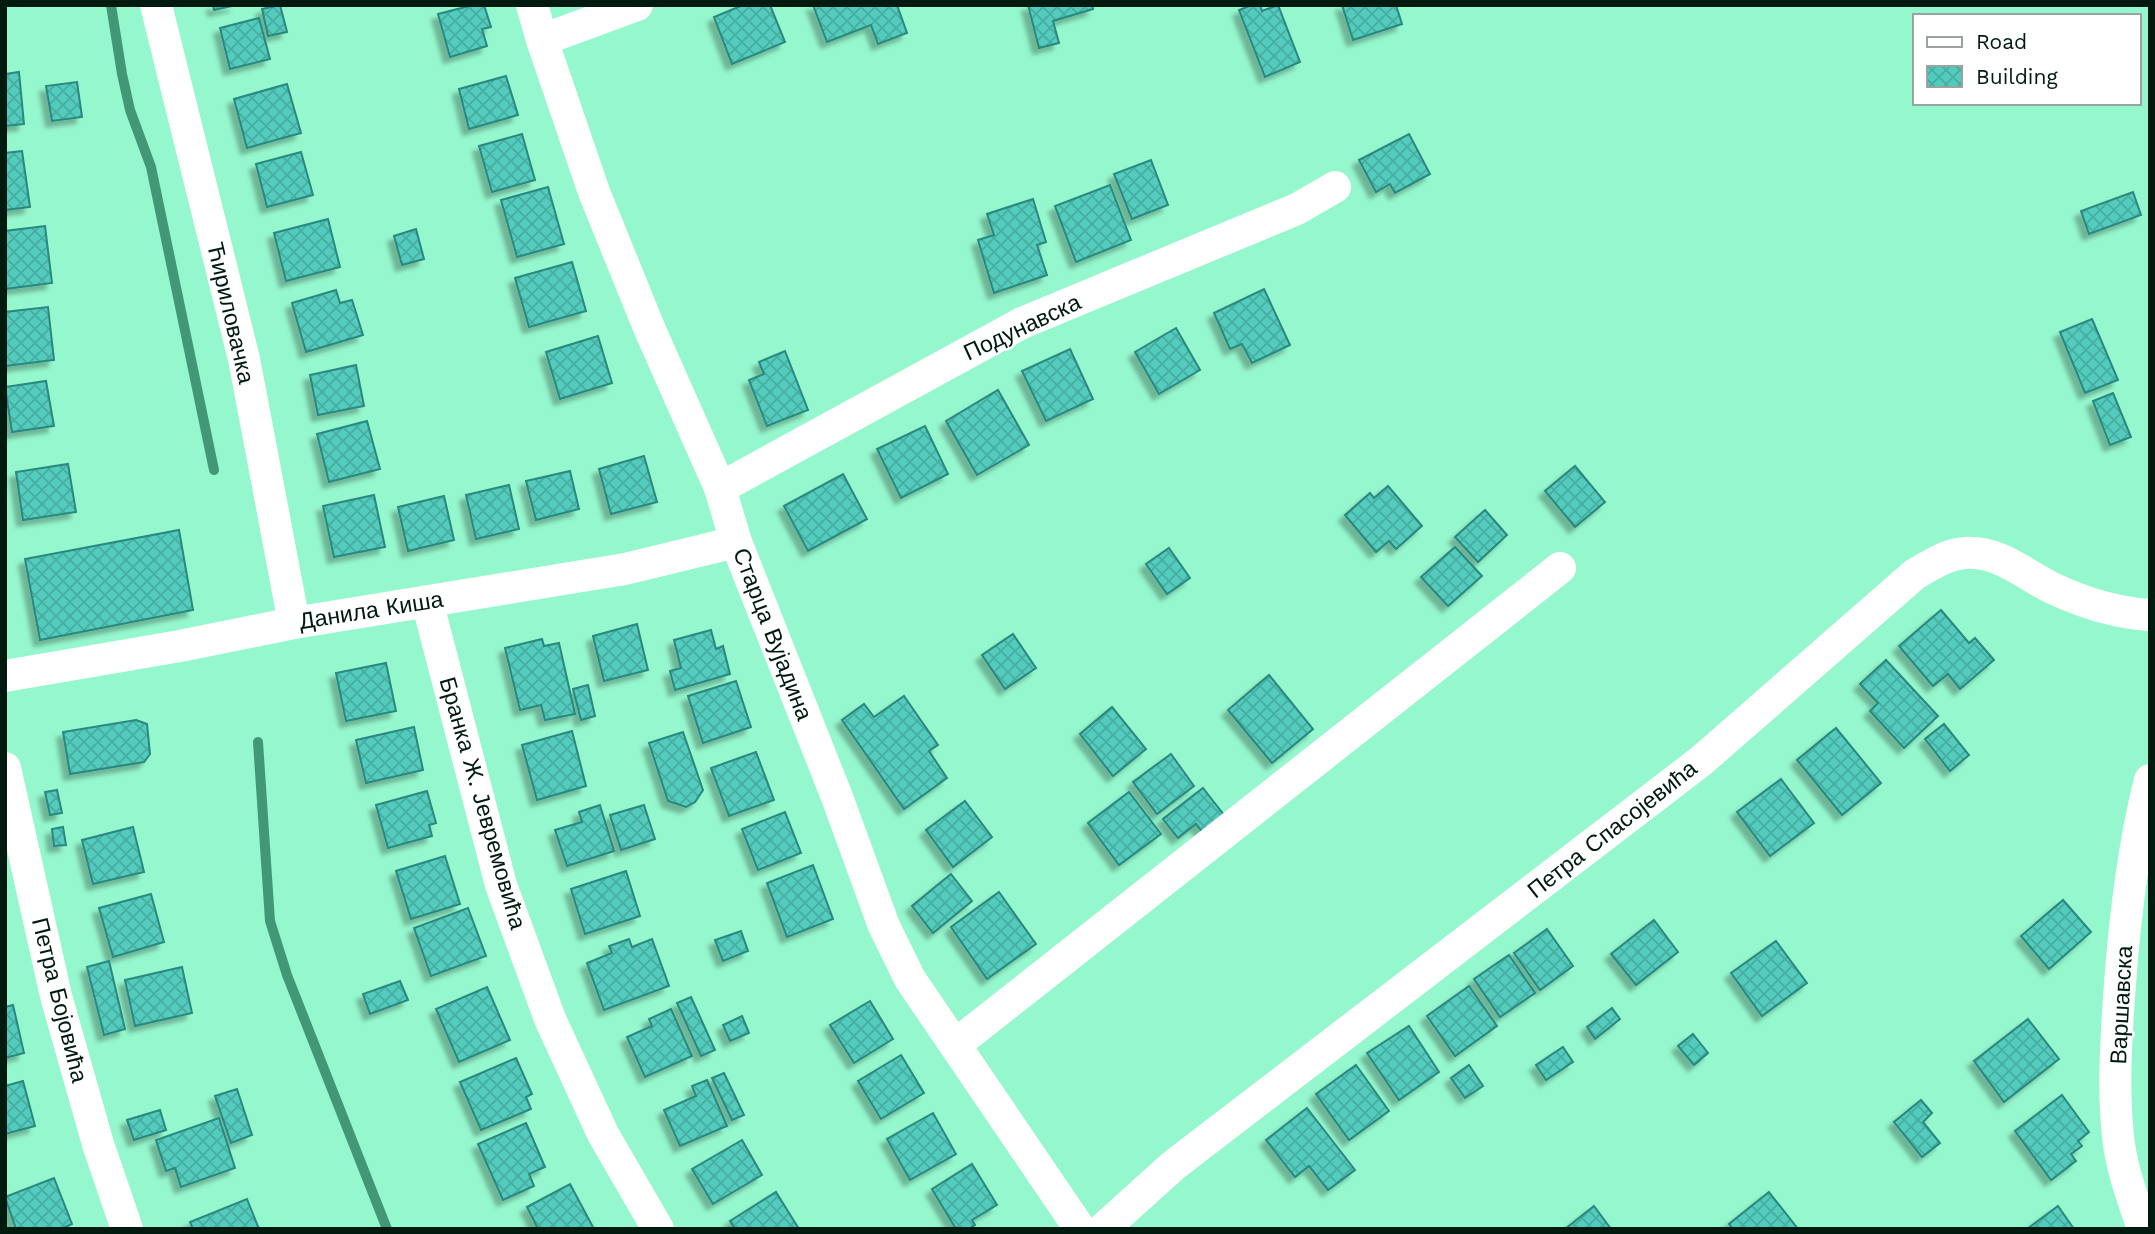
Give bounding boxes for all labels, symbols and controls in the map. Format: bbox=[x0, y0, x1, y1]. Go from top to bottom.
legend bbox=[1913, 14, 2141, 105]
text: Road bbox=[1976, 29, 2027, 54]
text: Building bbox=[1976, 64, 2058, 89]
street label: Ћириловачка bbox=[201, 240, 260, 387]
street label: Подунавска bbox=[959, 288, 1085, 366]
street label: Старца Вујадина bbox=[727, 544, 818, 724]
street label: Данила Киша bbox=[297, 586, 445, 635]
street label: Бранка Ж. Јевремовића bbox=[434, 674, 532, 933]
street label: Петра Спасојевића bbox=[1522, 755, 1703, 904]
street label: Петра Бојовића bbox=[26, 915, 93, 1086]
street label: Варшавска bbox=[2105, 945, 2138, 1065]

